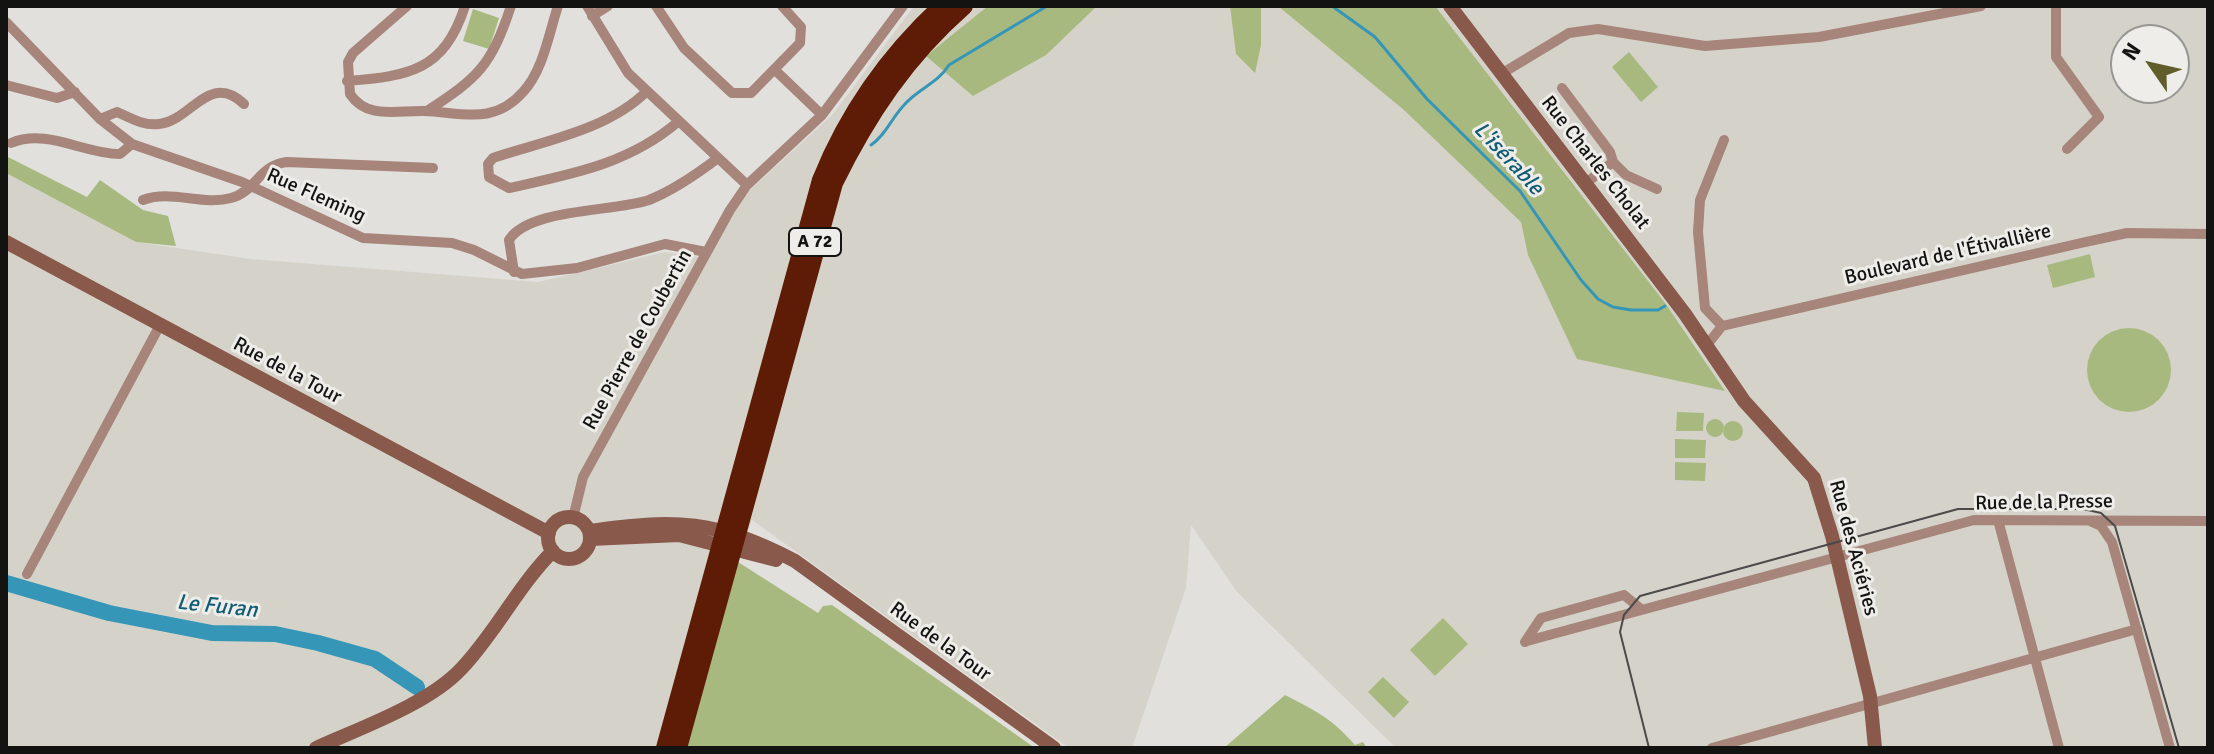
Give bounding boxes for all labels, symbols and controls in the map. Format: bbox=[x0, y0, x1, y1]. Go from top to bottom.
north arrow bbox=[2110, 24, 2190, 104]
text: N bbox=[2116, 38, 2147, 65]
street label: Rue Charles Cholat bbox=[1536, 92, 1654, 234]
water label: L'isérable bbox=[1468, 117, 1548, 201]
street label: Rue Fleming bbox=[263, 164, 369, 228]
street label: Boulevard de l'Étivallière bbox=[1842, 220, 2054, 290]
road number: A 72 bbox=[789, 228, 841, 256]
street label: Rue Pierre de Coubertin bbox=[578, 246, 698, 434]
street label: Rue de la Tour bbox=[229, 332, 345, 410]
street label: Rue des Aciéries bbox=[1823, 477, 1883, 619]
street label: Rue de la Presse bbox=[1975, 490, 2113, 516]
water label: Le Furan bbox=[175, 590, 259, 624]
street label: Rue de la Tour bbox=[885, 597, 995, 687]

